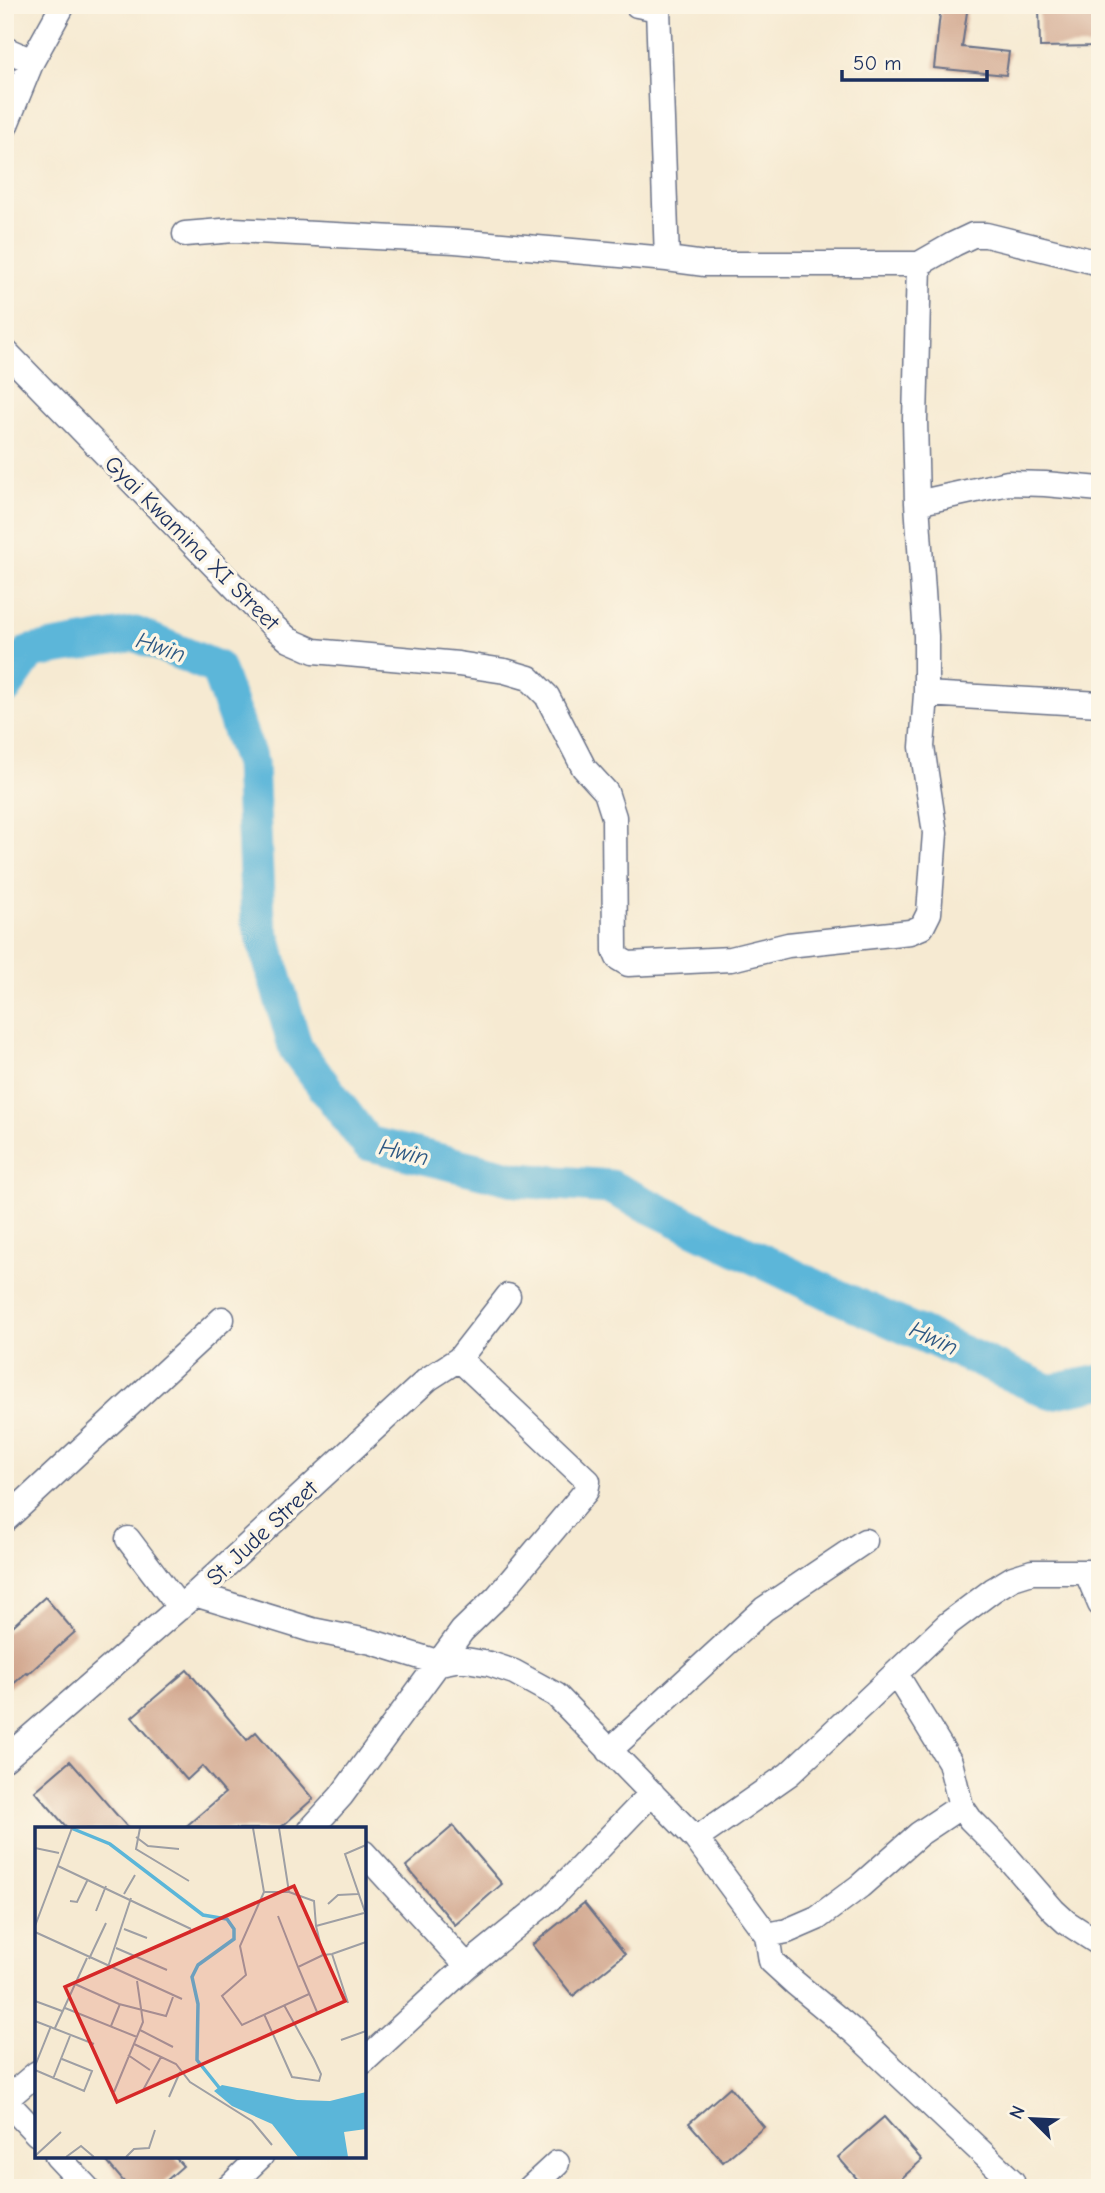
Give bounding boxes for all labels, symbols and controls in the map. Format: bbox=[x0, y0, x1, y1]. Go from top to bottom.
scale bar bbox=[842, 38, 988, 82]
text: 50 m bbox=[853, 51, 902, 75]
street label: Gyai Kwamina XI Street bbox=[99, 450, 286, 637]
water label: Hwin bbox=[133, 626, 189, 668]
water label: Hwin bbox=[376, 1132, 432, 1172]
water label: Hwin bbox=[905, 1315, 963, 1361]
street label: St. Jude Street bbox=[201, 1474, 324, 1591]
inset map bbox=[35, 1827, 366, 2158]
north arrow bbox=[996, 2084, 1066, 2154]
text: N bbox=[1005, 2102, 1030, 2123]

